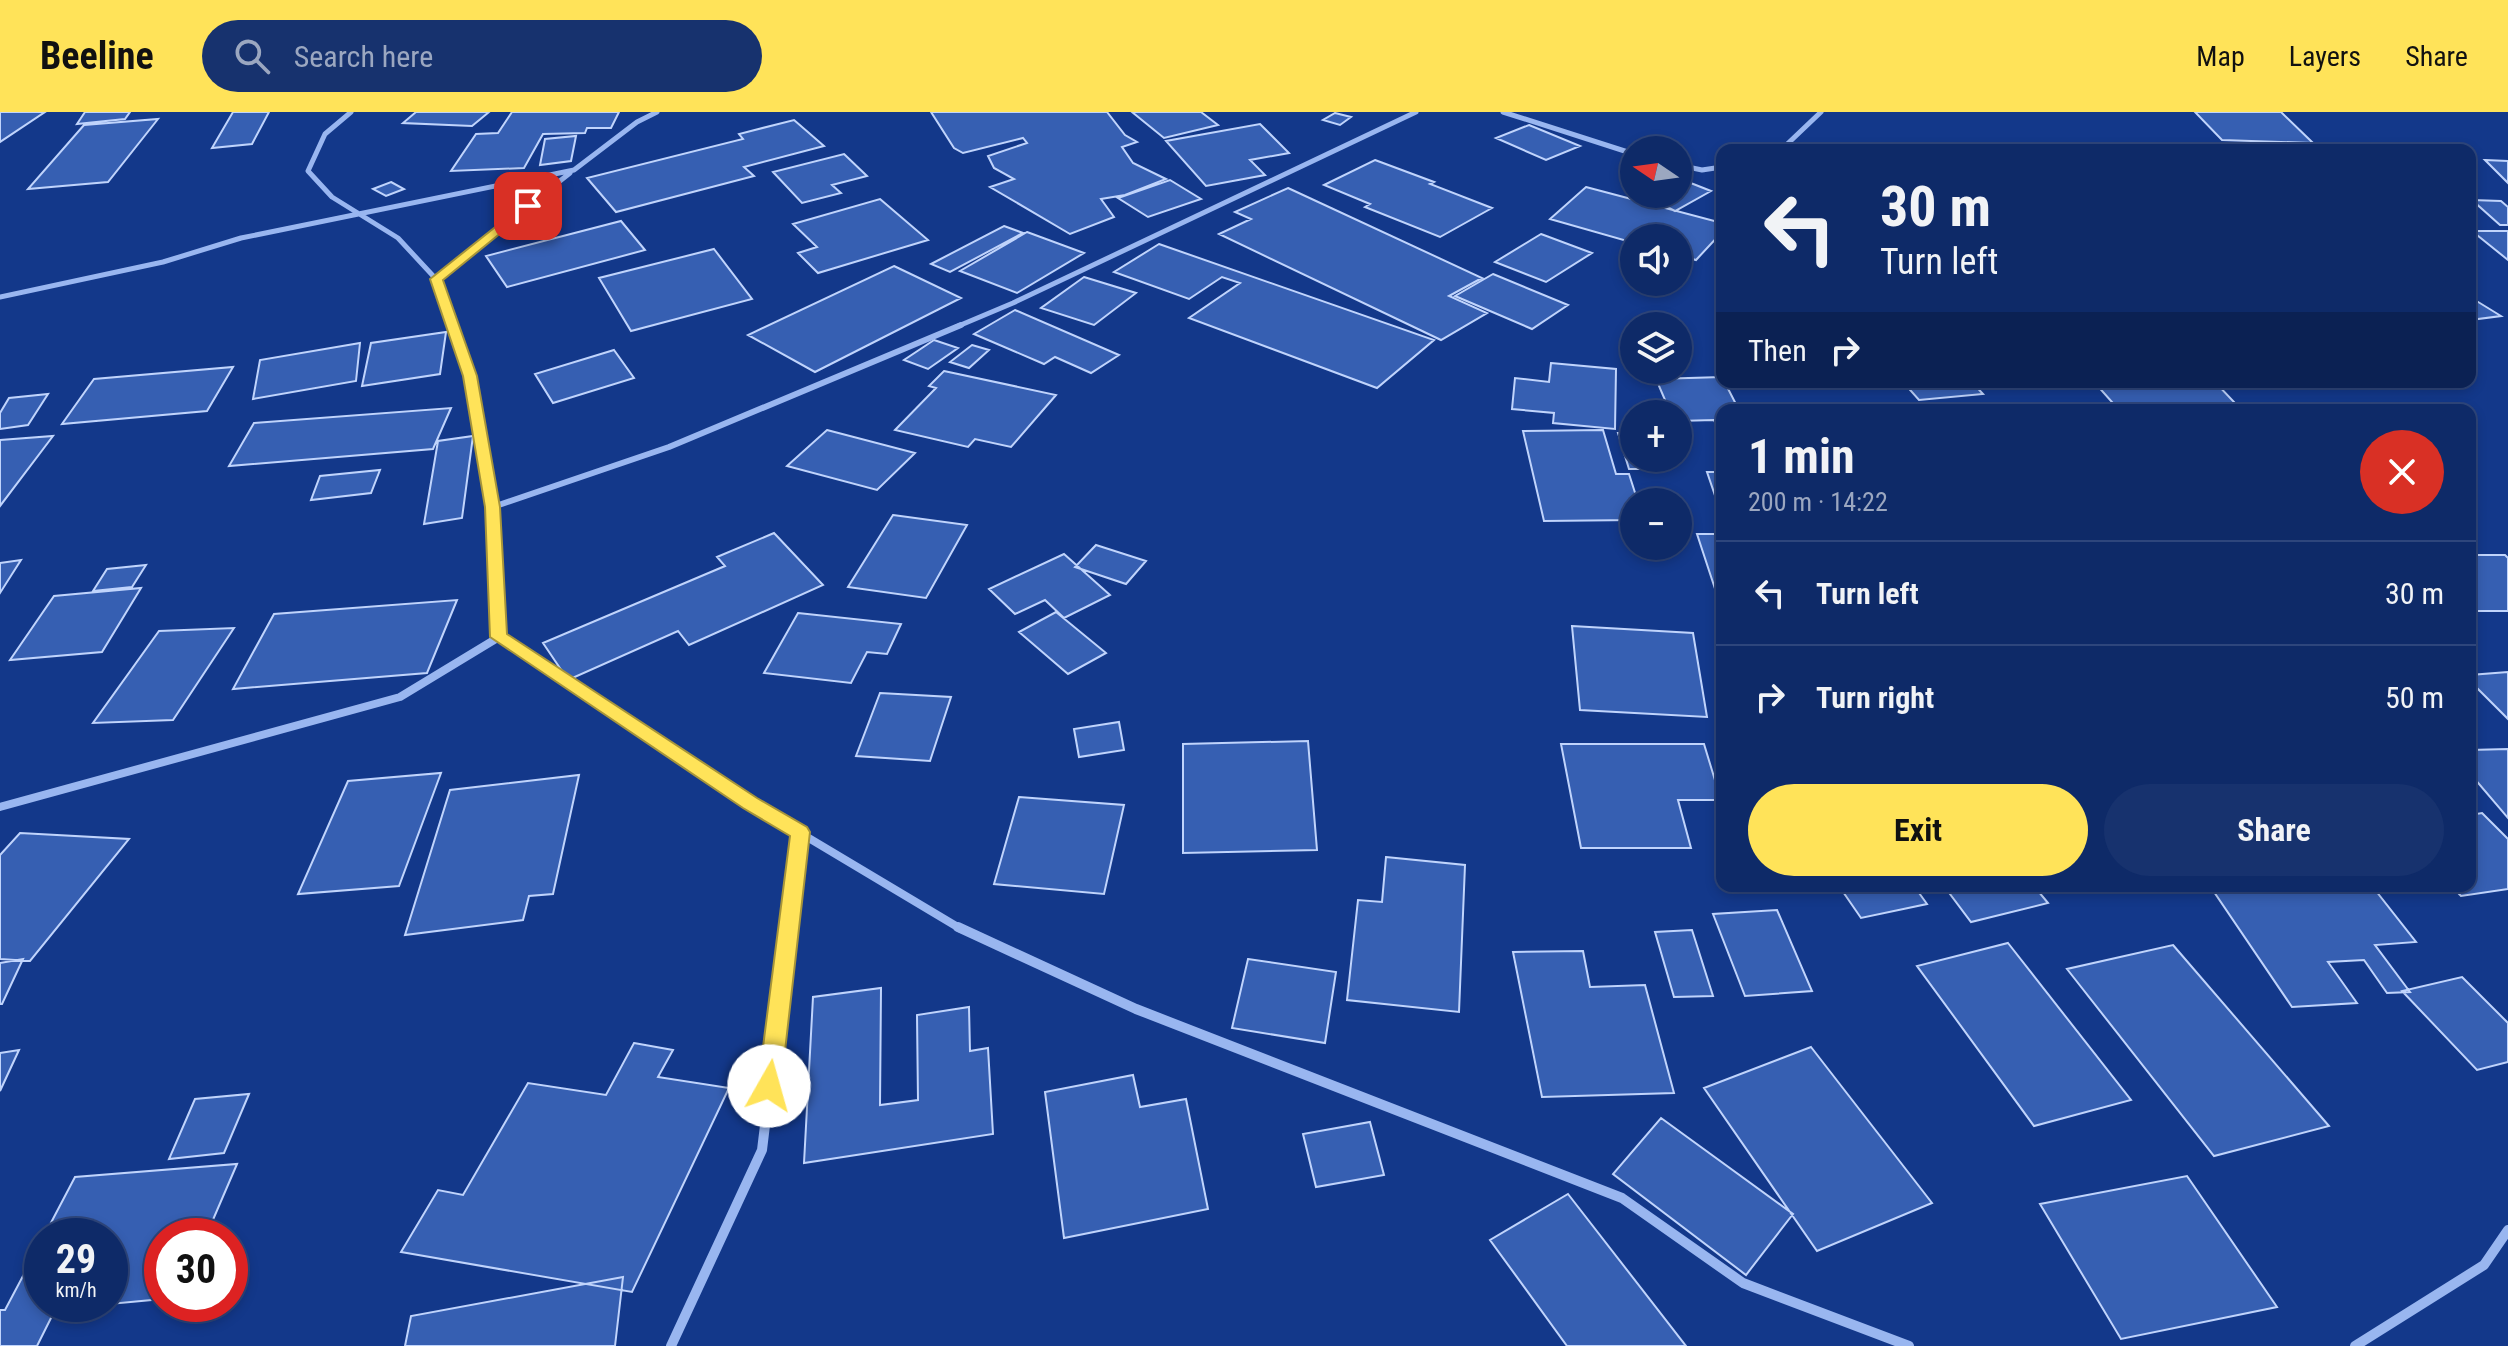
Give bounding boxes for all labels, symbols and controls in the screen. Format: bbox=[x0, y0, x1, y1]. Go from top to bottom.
search box bbox=[202, 20, 762, 92]
text: Beeline bbox=[40, 34, 154, 78]
icon: search bbox=[230, 34, 274, 78]
text: Search here bbox=[294, 39, 433, 74]
text: Map bbox=[2196, 40, 2245, 73]
text: Layers bbox=[2289, 40, 2361, 73]
text: Share bbox=[2405, 40, 2468, 73]
north arrow bbox=[1620, 136, 1692, 208]
map controls bbox=[1620, 136, 1692, 560]
pin bbox=[494, 172, 562, 240]
text: 30 m bbox=[1880, 174, 1991, 240]
icon: left bbox=[1748, 176, 1852, 280]
icon: arrive bbox=[506, 184, 550, 228]
button: sound bbox=[1620, 224, 1692, 296]
text: Turn left bbox=[1880, 241, 1998, 283]
button: layers bbox=[1620, 312, 1692, 384]
icon: right bbox=[1823, 328, 1867, 372]
text: Then bbox=[1748, 333, 1807, 368]
button: + bbox=[1620, 400, 1692, 472]
text: 1 min bbox=[1748, 428, 1855, 485]
button: close bbox=[2360, 430, 2444, 514]
text: 200 m · 14:22 bbox=[1748, 487, 1888, 517]
button: − bbox=[1620, 488, 1692, 560]
icon: left bbox=[1748, 571, 1792, 615]
text: Turn left bbox=[1816, 576, 1919, 611]
text: 30 m bbox=[2385, 576, 2444, 611]
icon: right bbox=[1748, 675, 1792, 719]
text: Turn right bbox=[1816, 680, 1934, 715]
text: 50 m bbox=[2385, 680, 2444, 715]
button: Exit bbox=[1748, 784, 2088, 876]
button: Share bbox=[2104, 784, 2444, 876]
position arrow bbox=[727, 1044, 811, 1128]
speed limit sign: 30 bbox=[144, 1218, 248, 1322]
text: 29 bbox=[56, 1236, 96, 1283]
text: km/h bbox=[55, 1278, 97, 1302]

